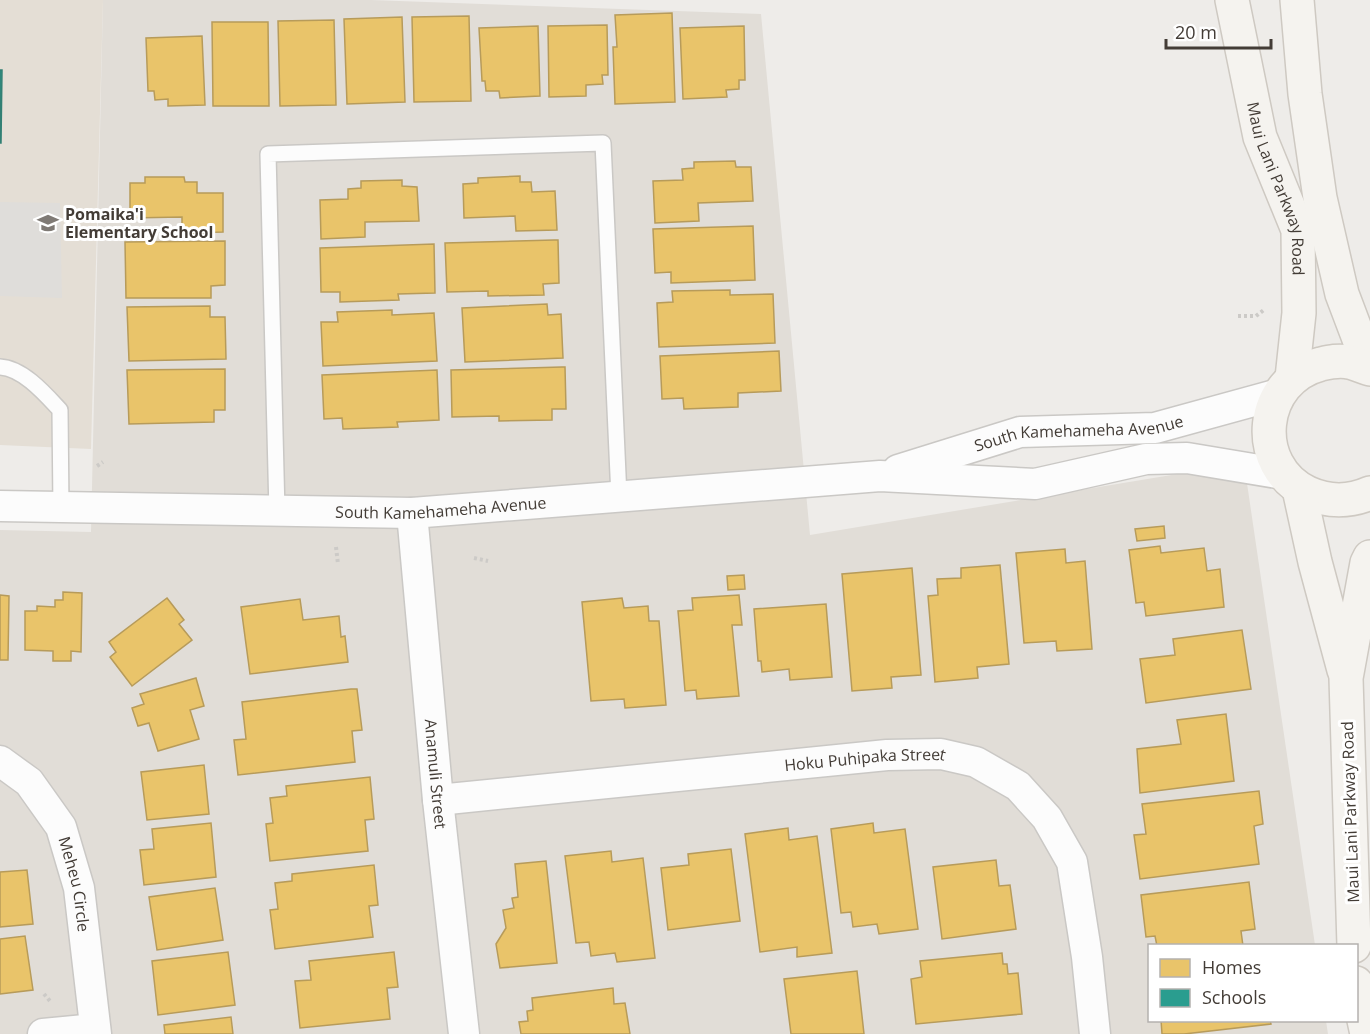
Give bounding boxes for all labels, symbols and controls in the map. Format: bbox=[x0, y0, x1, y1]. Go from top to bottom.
scale bar bbox=[1166, 12, 1271, 50]
text: 20 m bbox=[1175, 20, 1217, 44]
street label: Maui Lani Parkway Road bbox=[1242, 100, 1310, 276]
place label: Pomaika'i Elementary School bbox=[65, 203, 213, 243]
school or university icon: Pomaika'i Elementary School bbox=[36, 211, 60, 235]
street label: South Kamehameha Avenue bbox=[971, 410, 1186, 457]
street label: South Kamehameha Avenue bbox=[335, 491, 547, 524]
street label: Anamuli Street bbox=[420, 718, 452, 830]
street label: Maui Lani Parkway Road bbox=[1336, 721, 1364, 903]
street label: Hoku Puhipaka Street bbox=[783, 743, 948, 776]
street label: Meheu Circle bbox=[53, 834, 95, 933]
legend bbox=[1148, 944, 1358, 1022]
text: Homes bbox=[1202, 955, 1261, 979]
text: Schools bbox=[1202, 985, 1266, 1009]

